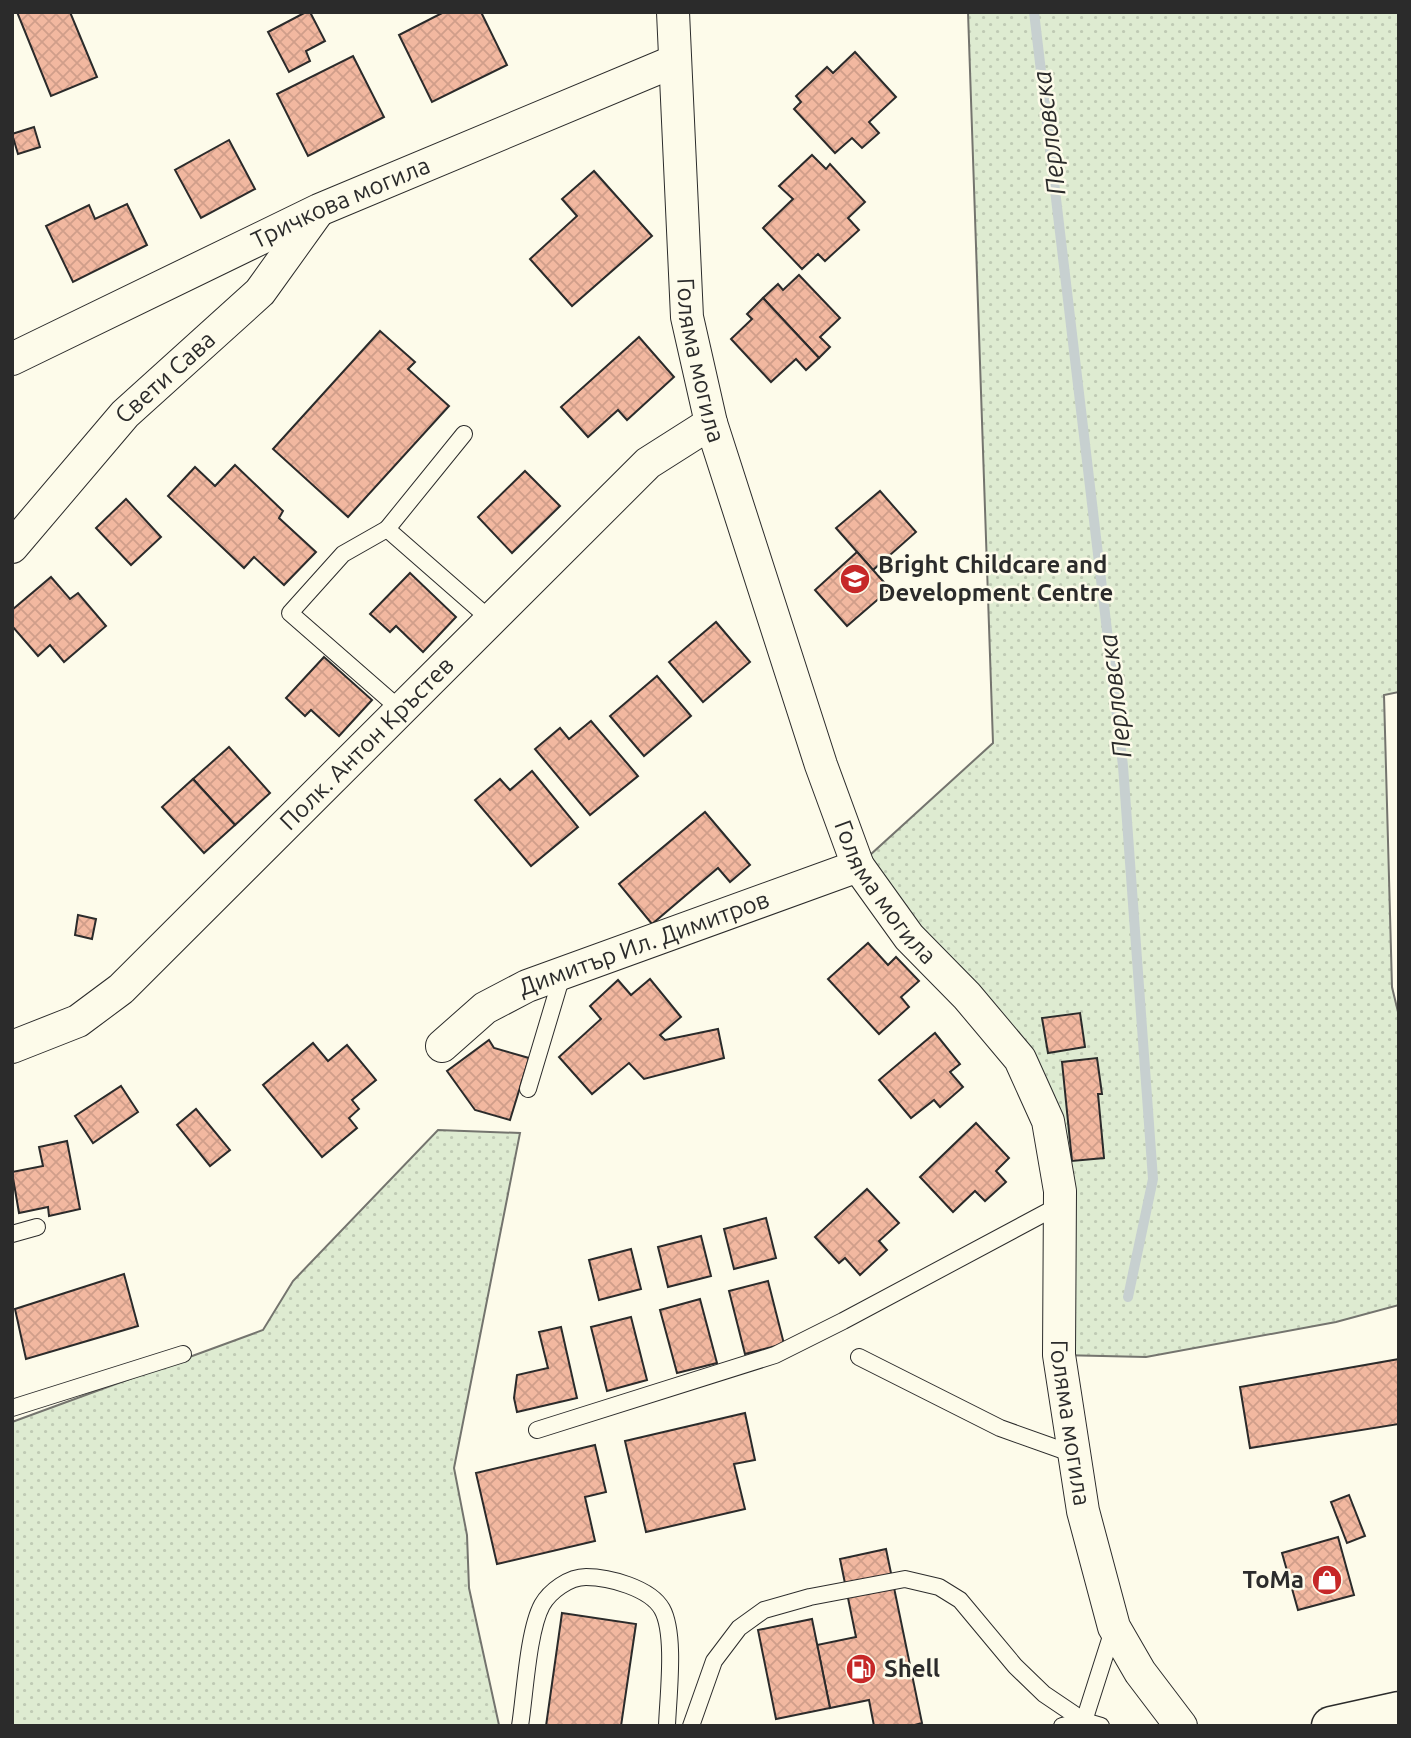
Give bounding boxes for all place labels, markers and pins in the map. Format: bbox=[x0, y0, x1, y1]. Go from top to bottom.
place label: Bright Childcare and Development Centre bbox=[878, 551, 1113, 606]
school or university icon: Bright Childcare and Development Centre bbox=[838, 562, 872, 596]
shop icon: ТоМа bbox=[1310, 1563, 1344, 1597]
place label: ТоМа bbox=[1242, 1566, 1304, 1593]
fuel station icon: Shell bbox=[844, 1652, 878, 1686]
place label: Shell bbox=[884, 1655, 940, 1682]

